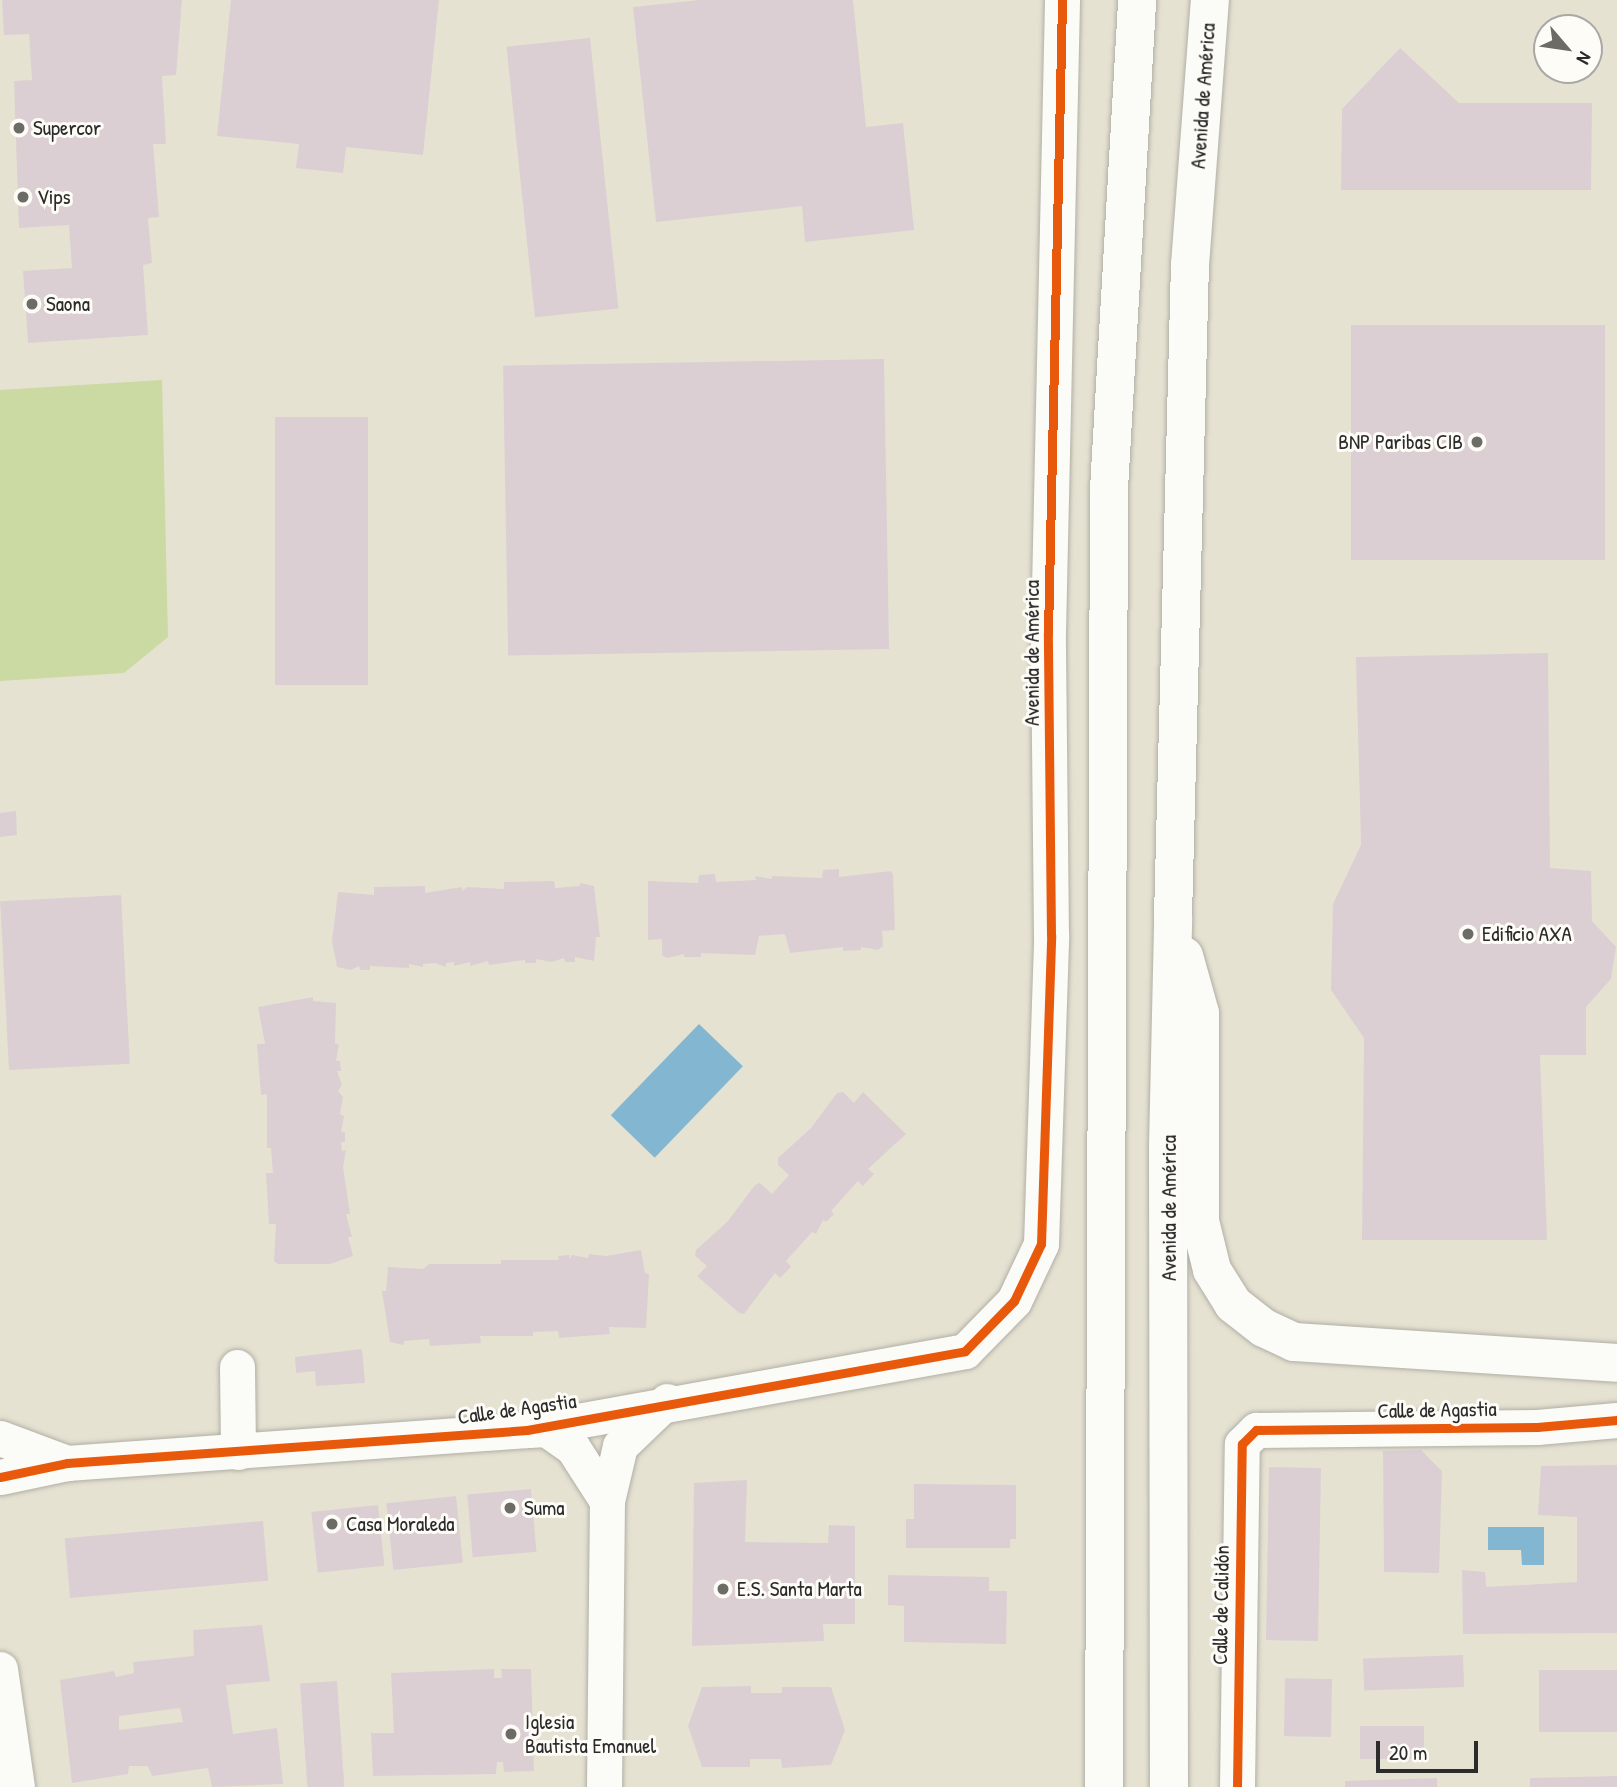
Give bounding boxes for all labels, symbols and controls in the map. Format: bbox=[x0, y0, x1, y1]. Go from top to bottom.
north arrow bbox=[1533, 14, 1603, 84]
street label: Avenida de América bbox=[1185, 22, 1221, 170]
text: N bbox=[1571, 47, 1598, 69]
place label: Supercor bbox=[33, 115, 101, 141]
marker: Supercor bbox=[11, 120, 27, 136]
place label: Vips bbox=[37, 184, 71, 210]
marker: Vips bbox=[15, 189, 31, 205]
place label: Saona bbox=[46, 291, 90, 317]
marker: Saona bbox=[24, 296, 40, 312]
place label: BNP Paribas CIB bbox=[1338, 429, 1463, 455]
marker: BNP Paribas CIB bbox=[1469, 434, 1485, 450]
street label: Avenida de América bbox=[1019, 580, 1045, 726]
place label: Edificio AXA bbox=[1482, 921, 1572, 947]
marker: Edificio AXA bbox=[1460, 926, 1476, 942]
street label: Avenida de América bbox=[1156, 1135, 1182, 1281]
street label: Calle de Agastia bbox=[456, 1388, 578, 1430]
street label: Calle de Agastia bbox=[1377, 1396, 1497, 1424]
place label: Suma bbox=[524, 1495, 565, 1521]
marker: Suma bbox=[502, 1500, 518, 1516]
place label: Casa Moraleda bbox=[346, 1511, 455, 1537]
marker: Casa Moraleda bbox=[324, 1516, 340, 1532]
street label: Calle de Calidón bbox=[1207, 1545, 1235, 1665]
place label: E.S. Santa Marta bbox=[737, 1576, 862, 1602]
marker: E.S. Santa Marta bbox=[715, 1581, 731, 1597]
place label: Iglesia Bautista Emanuel bbox=[525, 1709, 656, 1759]
marker: Iglesia Bautista Emanuel bbox=[503, 1726, 519, 1742]
scale bar bbox=[1379, 1728, 1480, 1772]
text: 20 m bbox=[1389, 1738, 1427, 1767]

